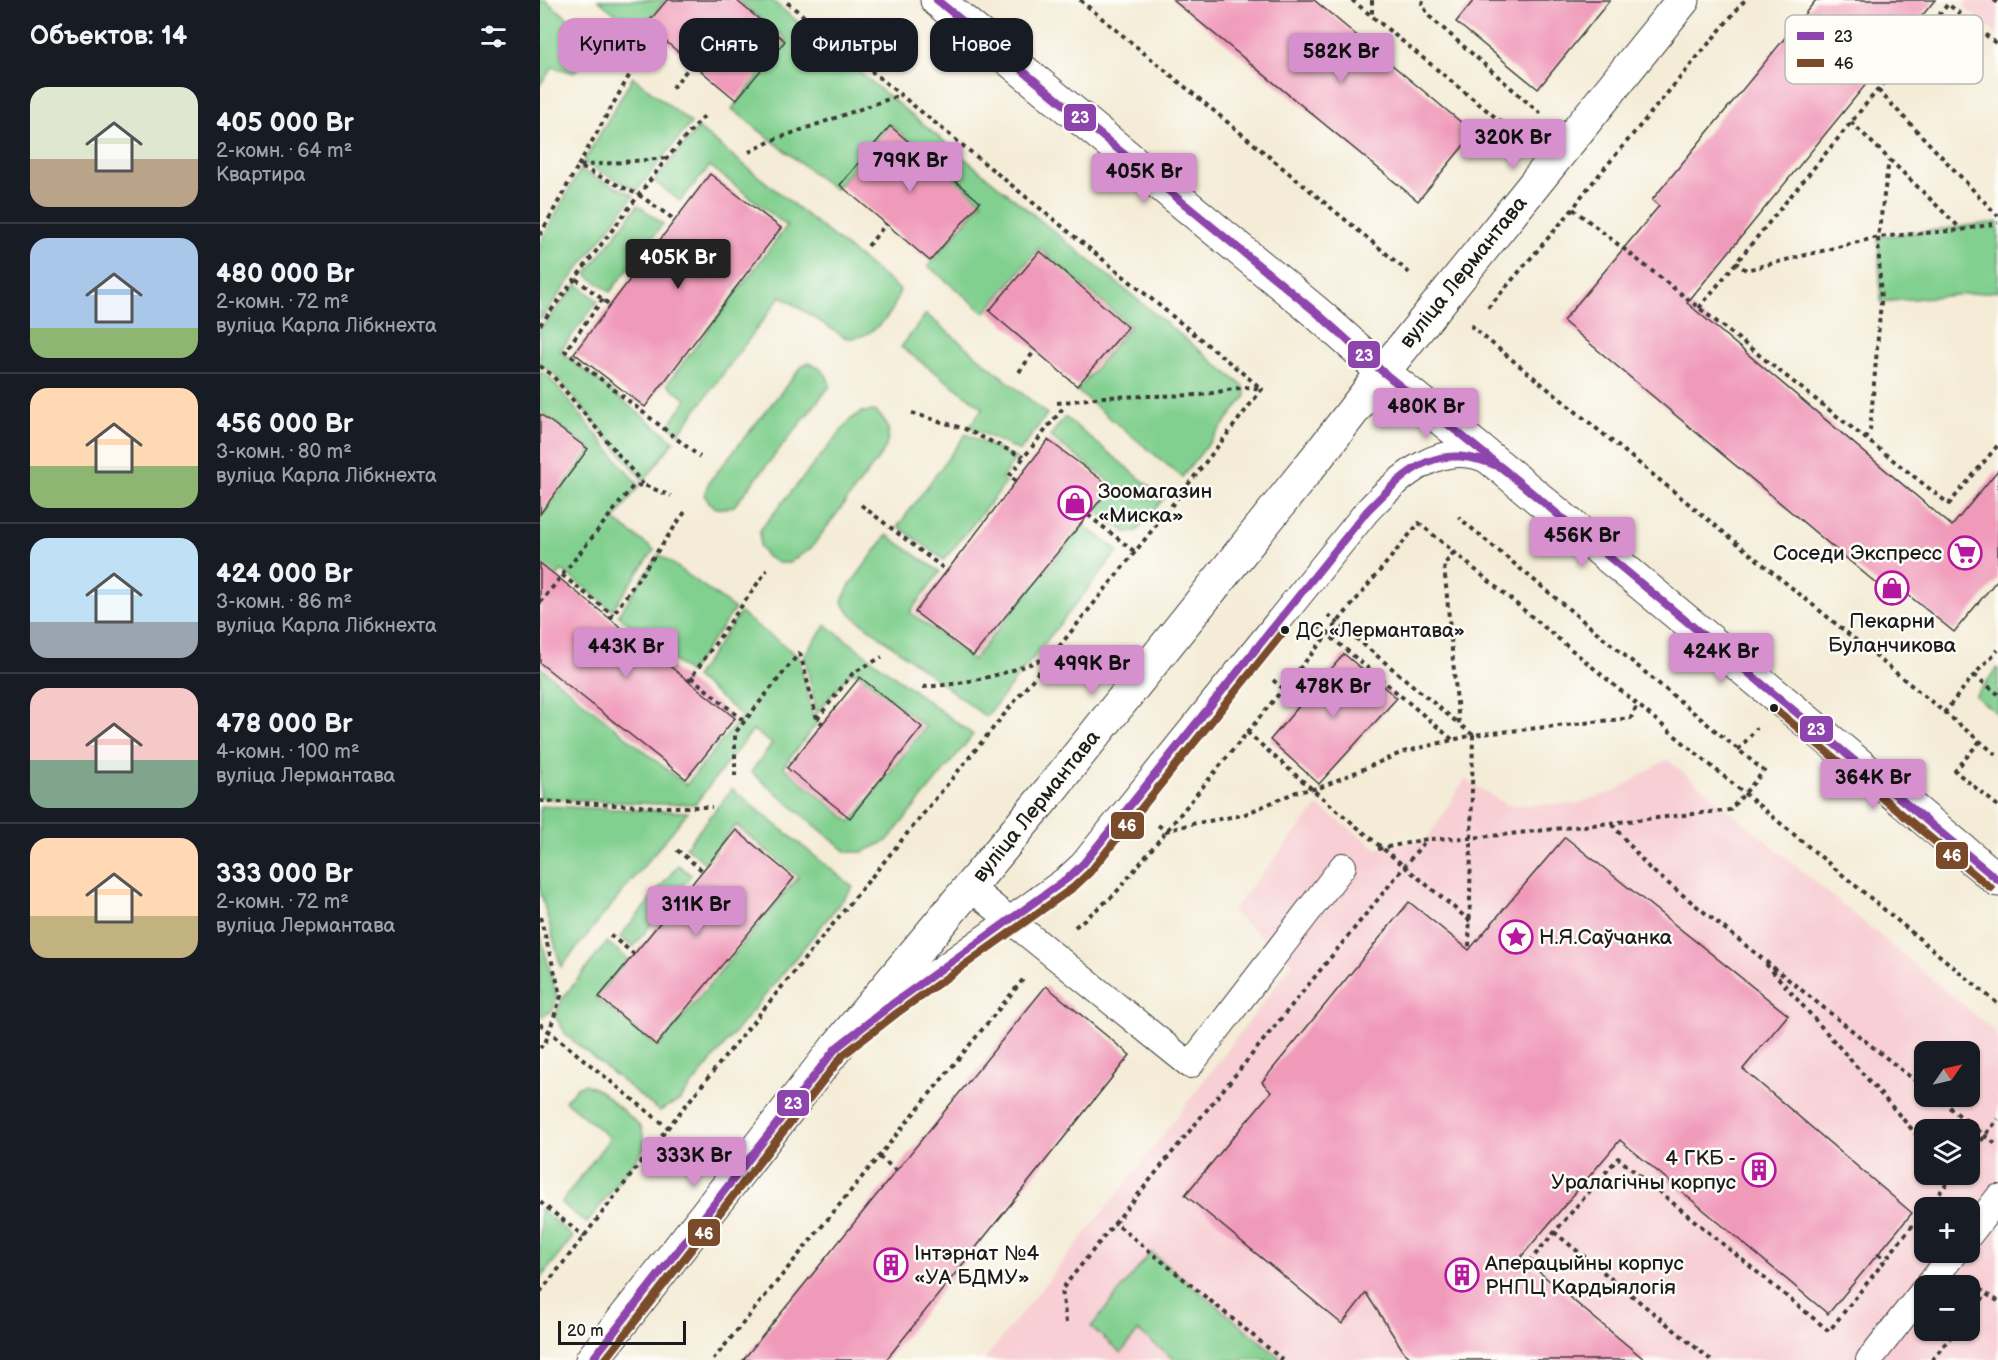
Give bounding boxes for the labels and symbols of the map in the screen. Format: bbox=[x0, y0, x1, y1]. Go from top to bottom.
legend bbox=[1785, 15, 1983, 84]
text: 23 bbox=[1834, 28, 1853, 47]
pin: 582K Br bbox=[1286, 33, 1396, 84]
text: 46 bbox=[1834, 55, 1854, 74]
line badge: 23 bbox=[1063, 103, 1097, 132]
text: 23 bbox=[1071, 109, 1089, 128]
pin: 320K Br bbox=[1458, 119, 1568, 170]
pin: 799K Br bbox=[855, 142, 965, 193]
pin: 405K Br bbox=[1089, 153, 1199, 204]
street label: вуліца Лермантава bbox=[1394, 191, 1533, 353]
pin: 405K Br bbox=[623, 239, 733, 290]
line badge: 23 bbox=[1347, 340, 1381, 369]
text: 23 bbox=[1355, 347, 1373, 366]
pin: 480K Br bbox=[1371, 388, 1481, 439]
place label: Зоомагазин «Миска» bbox=[1098, 479, 1212, 528]
shop icon: Зоомагазин «Миска» bbox=[1057, 485, 1093, 521]
pin: 456K Br bbox=[1527, 517, 1637, 568]
supermarket icon: Соседи Экспресс bbox=[1947, 535, 1983, 571]
place label: Соседи Экспресс bbox=[1773, 541, 1942, 566]
shop icon: Пекарни Буланчикова bbox=[1874, 570, 1910, 606]
place label: Пекарни Буланчикова bbox=[1828, 609, 1957, 658]
place label: ДС «Лермантава» bbox=[1296, 619, 1465, 643]
marker: ДС «Лермантава» bbox=[1279, 624, 1291, 636]
pin: 443K Br bbox=[571, 628, 681, 679]
pin: 424K Br bbox=[1666, 633, 1776, 684]
pin: 499K Br bbox=[1037, 645, 1147, 696]
pin: 478K Br bbox=[1278, 668, 1388, 719]
unlabelled marker bbox=[1768, 702, 1780, 714]
line badge: 23 bbox=[1799, 715, 1834, 743]
text: 23 bbox=[1807, 721, 1825, 740]
street label: вуліца Лермантава bbox=[967, 725, 1106, 887]
pin: 364K Br bbox=[1818, 759, 1928, 810]
line badge: 46 bbox=[1110, 811, 1145, 840]
text: 46 bbox=[1117, 817, 1137, 836]
line badge: 46 bbox=[1935, 841, 1969, 870]
text: 46 bbox=[1942, 847, 1962, 866]
pin: 311K Br bbox=[641, 886, 751, 937]
place icon: Н.Я.Саўчанка bbox=[1498, 919, 1534, 955]
place label: Н.Я.Саўчанка bbox=[1539, 925, 1673, 950]
north arrow bbox=[1914, 1041, 1980, 1107]
line badge: 23 bbox=[776, 1089, 810, 1117]
text: 23 bbox=[784, 1095, 802, 1114]
pin: 333K Br bbox=[639, 1137, 749, 1188]
place label: 4 ГКБ - Уралагічны корпус bbox=[1551, 1146, 1736, 1195]
building icon: 4 ГКБ - Уралагічны корпус bbox=[1741, 1152, 1777, 1188]
line badge: 46 bbox=[687, 1218, 721, 1247]
text: 46 bbox=[694, 1225, 714, 1244]
place label: Інтэрнат №4 «УА БДМУ» bbox=[914, 1241, 1040, 1290]
building icon: Інтэрнат №4 «УА БДМУ» bbox=[873, 1247, 909, 1283]
place label: Аперацыйны корпус РНПЦ Кардыялогія bbox=[1484, 1251, 1684, 1300]
building icon: Аперацыйны корпус РНПЦ Кардыялогія bbox=[1444, 1257, 1480, 1293]
scale bar bbox=[558, 1318, 686, 1346]

